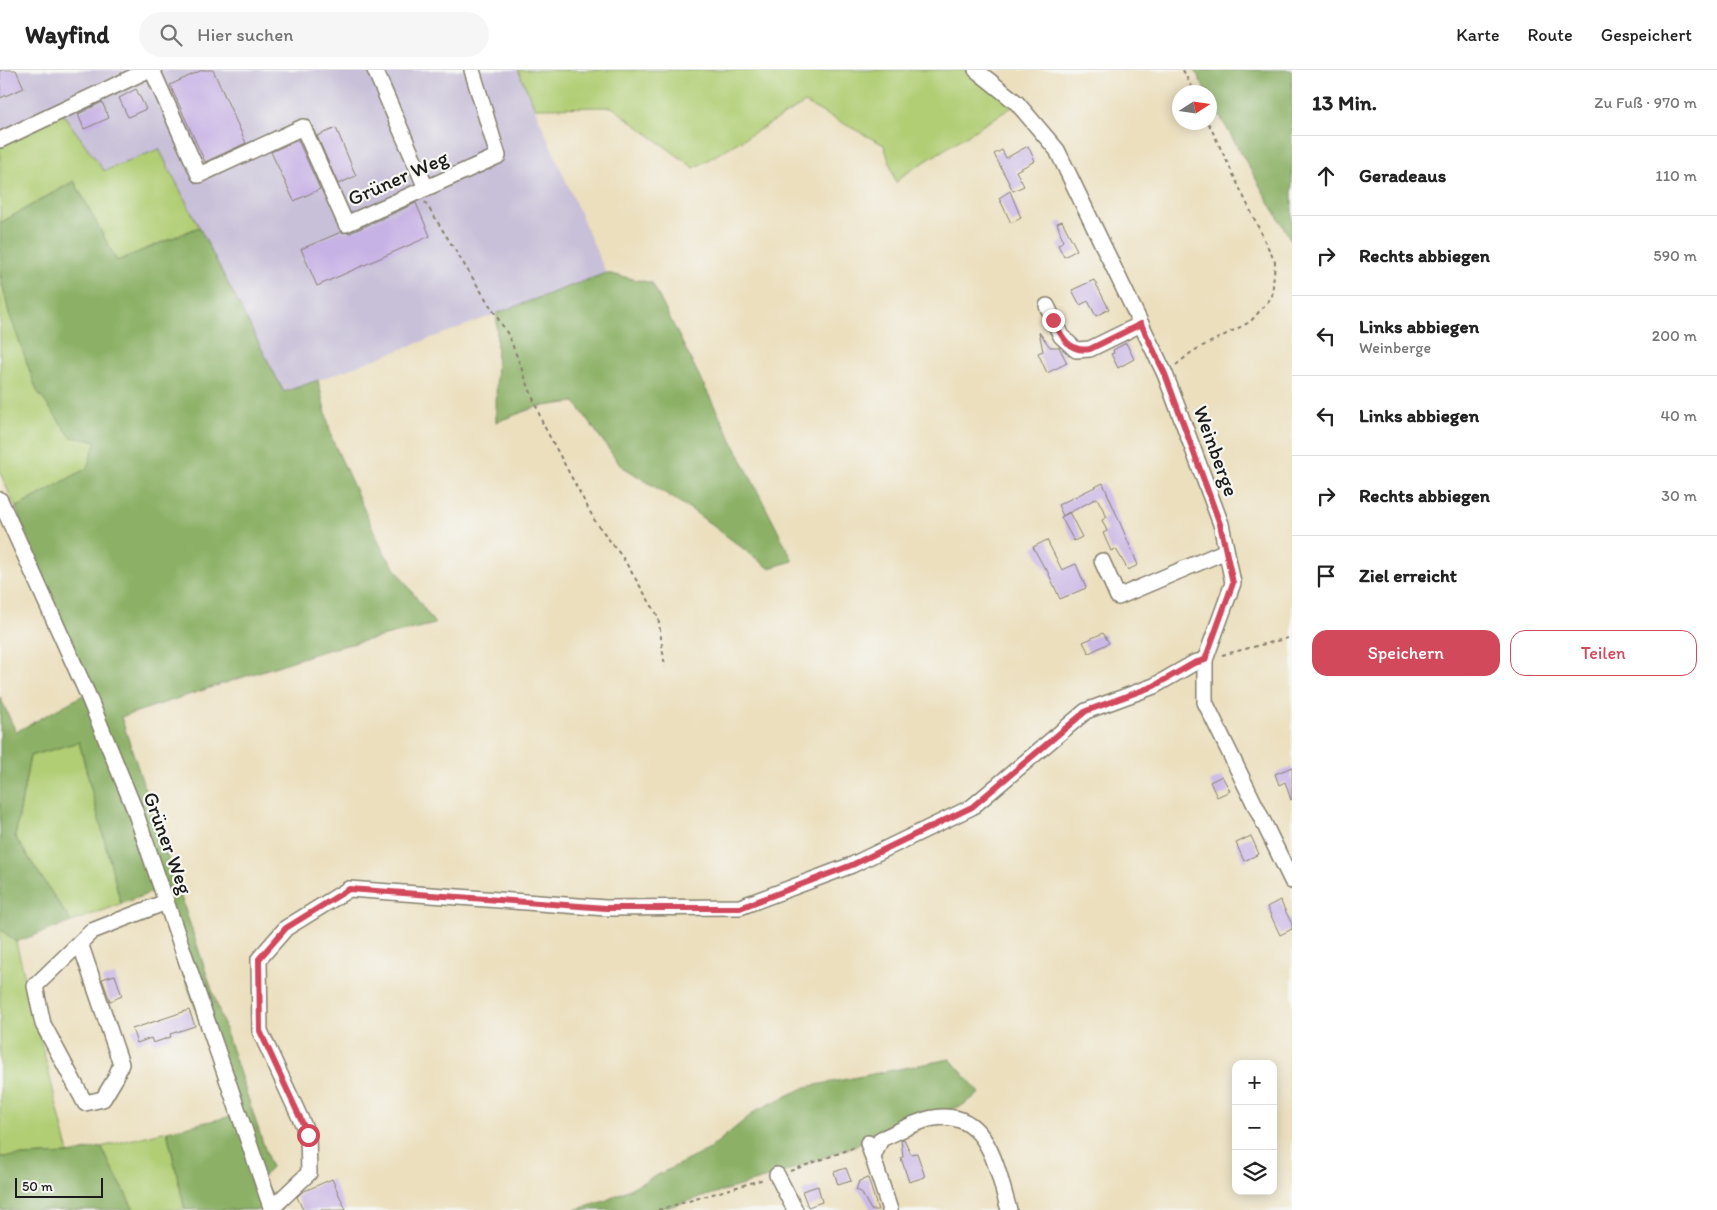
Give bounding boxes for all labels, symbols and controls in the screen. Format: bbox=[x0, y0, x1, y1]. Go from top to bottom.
search box bbox=[139, 12, 489, 57]
text: Wayfind bbox=[25, 20, 109, 49]
icon: search bbox=[157, 21, 185, 49]
text: Hier suchen bbox=[197, 23, 294, 46]
text: Karte bbox=[1456, 24, 1499, 46]
text: Route bbox=[1527, 24, 1573, 46]
text: Gespeichert bbox=[1601, 24, 1692, 46]
north arrow bbox=[1172, 85, 1217, 130]
text: 13 Min. bbox=[1312, 90, 1377, 115]
text: Zu Fuß · 970 m bbox=[1594, 93, 1697, 112]
street label: Grüner Weg bbox=[344, 144, 452, 211]
icon: ahead bbox=[1312, 162, 1340, 190]
text: Geradeaus bbox=[1359, 164, 1446, 187]
text: 110 m bbox=[1655, 166, 1697, 185]
icon: right bbox=[1312, 242, 1340, 270]
text: Rechts abbiegen bbox=[1359, 244, 1490, 267]
text: 590 m bbox=[1653, 246, 1697, 265]
route end bbox=[1042, 309, 1065, 332]
text: Links abbiegen bbox=[1359, 315, 1479, 338]
icon: left bbox=[1312, 322, 1340, 350]
text: 200 m bbox=[1652, 326, 1697, 345]
text: Weinberge bbox=[1359, 338, 1431, 357]
street label: Weinberge bbox=[1189, 402, 1244, 500]
icon: left bbox=[1312, 402, 1340, 430]
text: Links abbiegen bbox=[1359, 404, 1479, 427]
text: 40 m bbox=[1660, 406, 1697, 425]
icon: right bbox=[1312, 482, 1340, 510]
text: Rechts abbiegen bbox=[1359, 484, 1490, 507]
text: 30 m bbox=[1661, 486, 1697, 505]
icon: arrive bbox=[1312, 562, 1340, 590]
text: Ziel erreicht bbox=[1359, 564, 1457, 587]
button: Speichern bbox=[1312, 630, 1500, 676]
button: Teilen bbox=[1510, 630, 1697, 676]
street label: Grüner Weg bbox=[138, 788, 199, 898]
map controls bbox=[1232, 1060, 1277, 1195]
button: + bbox=[1232, 1060, 1277, 1105]
button: − bbox=[1232, 1105, 1277, 1150]
route start bbox=[297, 1124, 320, 1147]
button: layers bbox=[1232, 1150, 1277, 1195]
scale bar bbox=[15, 1175, 102, 1198]
text: 50 m bbox=[22, 1178, 53, 1195]

